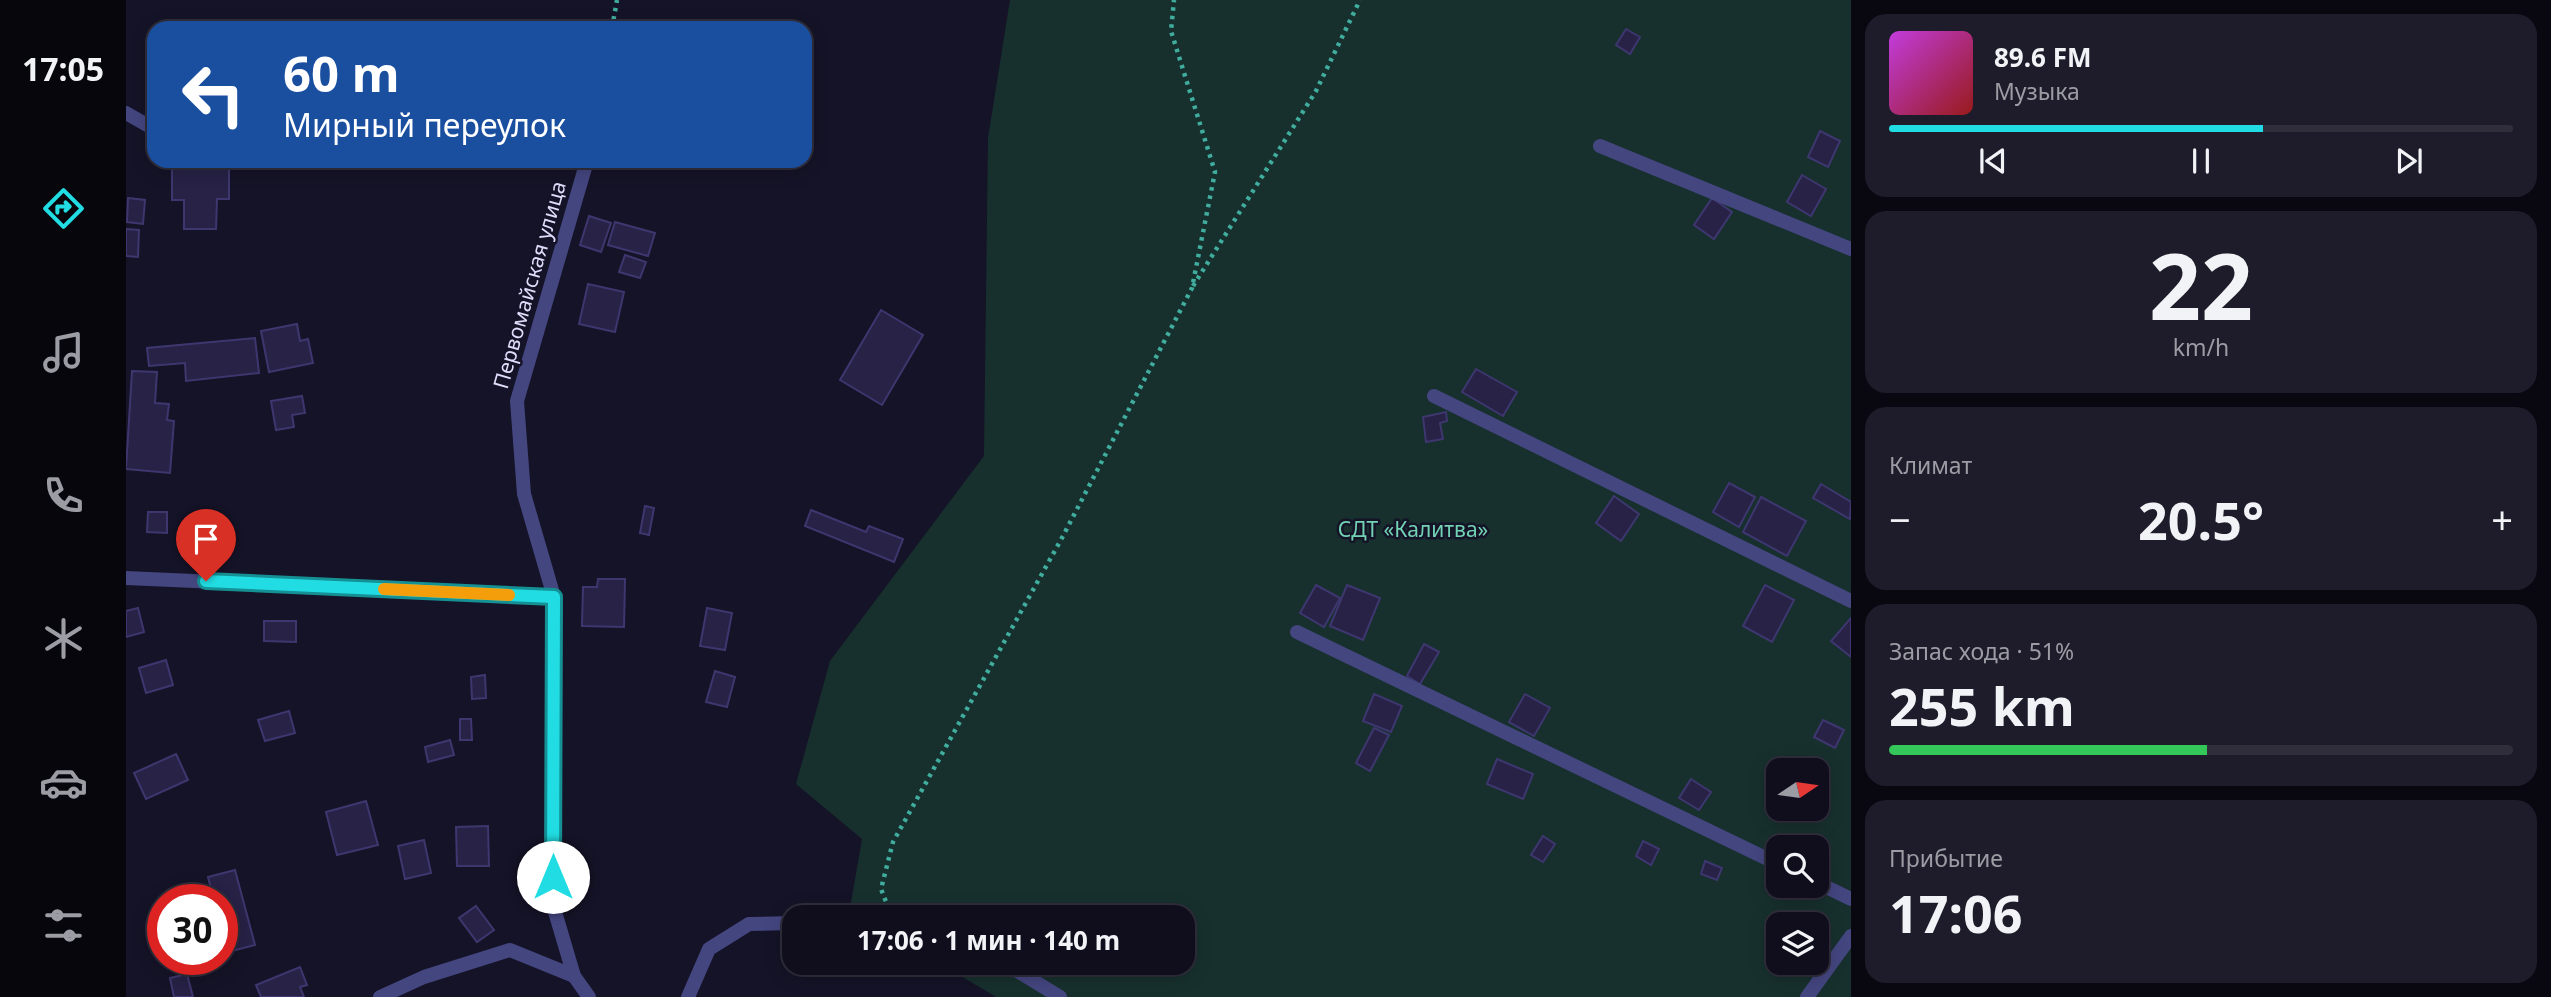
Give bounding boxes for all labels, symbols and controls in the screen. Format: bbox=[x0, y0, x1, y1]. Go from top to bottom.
text: 89.6 FM bbox=[1994, 39, 2091, 75]
text: 60 m bbox=[283, 40, 400, 106]
text: 17:05 bbox=[22, 47, 104, 90]
icon: left bbox=[168, 49, 259, 140]
text: Музыка bbox=[1994, 75, 2080, 107]
text: Мирный переулок bbox=[283, 103, 566, 146]
icon: previous bbox=[1974, 142, 2012, 180]
icon: pause bbox=[2182, 142, 2220, 180]
icon: next bbox=[2390, 142, 2428, 180]
street label: Первомайская улица bbox=[486, 178, 572, 392]
icon: directions bbox=[39, 184, 88, 233]
text: 22 bbox=[2149, 223, 2253, 347]
icon: music bbox=[39, 328, 88, 377]
text: km/h bbox=[2173, 331, 2229, 363]
text: Климат bbox=[1889, 449, 1972, 481]
icon: phone bbox=[39, 471, 88, 520]
text: 20.5° bbox=[2138, 484, 2264, 555]
text: − bbox=[1889, 493, 1911, 545]
text: + bbox=[2491, 493, 2513, 545]
pin bbox=[176, 509, 236, 581]
park label: СДТ «Калитва» bbox=[1338, 515, 1488, 543]
icon: arrive bbox=[187, 520, 225, 558]
icon: climate bbox=[39, 614, 88, 663]
text: Запас хода · 51% bbox=[1889, 635, 2074, 667]
text: 255 km bbox=[1889, 670, 2075, 741]
icon: car bbox=[39, 758, 88, 807]
north arrow bbox=[1766, 758, 1829, 821]
map controls bbox=[1766, 758, 1829, 975]
button: search bbox=[1766, 835, 1829, 898]
position arrow bbox=[516, 840, 590, 914]
text: Прибытие bbox=[1889, 842, 2003, 874]
text: 17:06 bbox=[1889, 877, 2023, 948]
speed limit sign: 30 bbox=[147, 884, 238, 975]
icon: filters bbox=[39, 901, 88, 950]
button: layers bbox=[1766, 912, 1829, 975]
text: 17:06 · 1 мин · 140 m bbox=[857, 922, 1120, 958]

